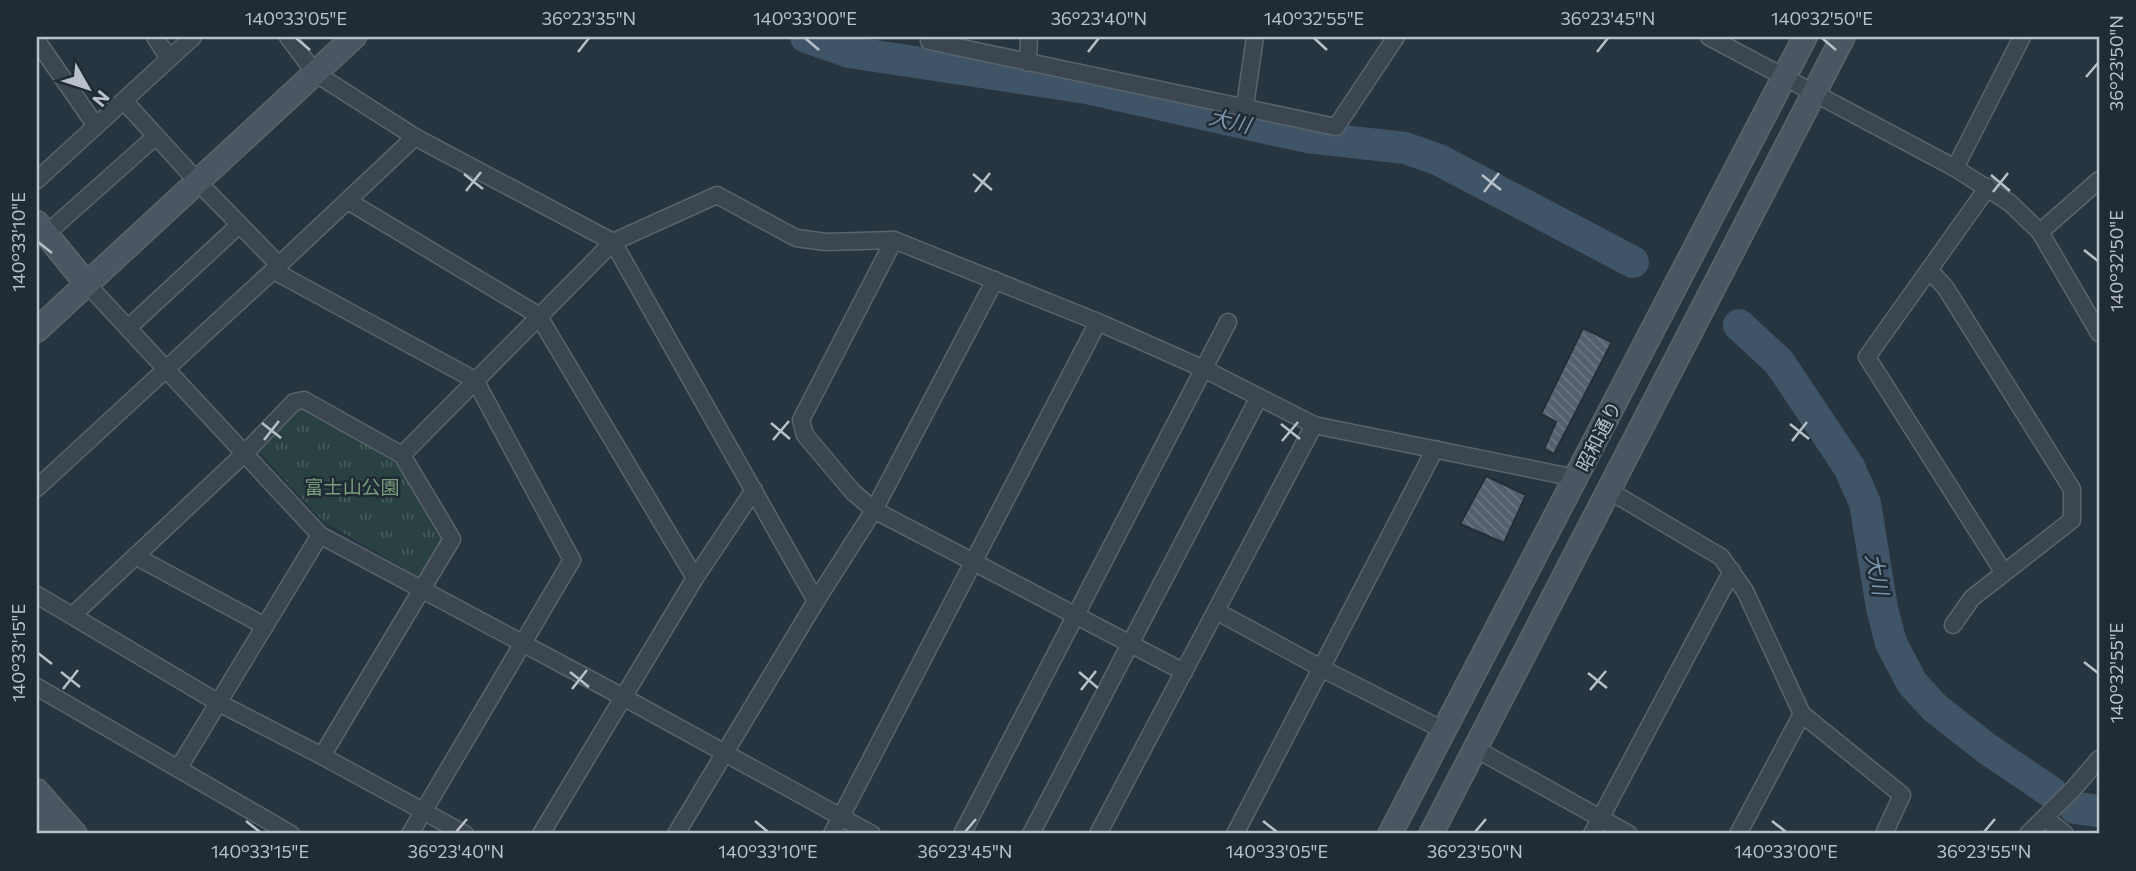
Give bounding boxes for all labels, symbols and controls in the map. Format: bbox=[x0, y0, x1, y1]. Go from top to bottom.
text: 140°33'05"E bbox=[245, 7, 347, 29]
text: 36°23'35"N bbox=[542, 7, 636, 29]
text: 140°33'00"E bbox=[753, 7, 857, 29]
text: 36°23'40"N bbox=[1051, 7, 1147, 29]
text: 140°32'55"E bbox=[1264, 7, 1364, 29]
text: 36°23'45"N bbox=[1561, 7, 1655, 29]
text: 140°32'50"E bbox=[1771, 7, 1873, 29]
text: 36°23'50"N bbox=[2105, 15, 2127, 111]
north arrow bbox=[52, 52, 122, 122]
text: N bbox=[88, 86, 115, 112]
water label: 大川 bbox=[1207, 103, 1255, 137]
text: 140°33'10"E bbox=[7, 192, 29, 292]
text: 140°32'50"E bbox=[2105, 210, 2127, 312]
street label: 昭和通り bbox=[1570, 397, 1626, 475]
park label: 富士山公園 bbox=[304, 475, 400, 498]
water label: 大川 bbox=[1862, 551, 1895, 599]
text: 140°33'15"E bbox=[7, 604, 29, 702]
text: 140°32'55"E bbox=[2105, 623, 2127, 723]
text: 140°33'15"E bbox=[211, 840, 309, 862]
text: 36°23'40"N bbox=[408, 840, 504, 862]
text: 140°33'10"E bbox=[718, 840, 818, 862]
text: 36°23'45"N bbox=[918, 840, 1012, 862]
text: 140°33'05"E bbox=[1226, 840, 1328, 862]
text: 36°23'50"N bbox=[1427, 840, 1523, 862]
text: 140°33'00"E bbox=[1734, 840, 1838, 862]
text: 36°23'55"N bbox=[1937, 840, 2031, 862]

